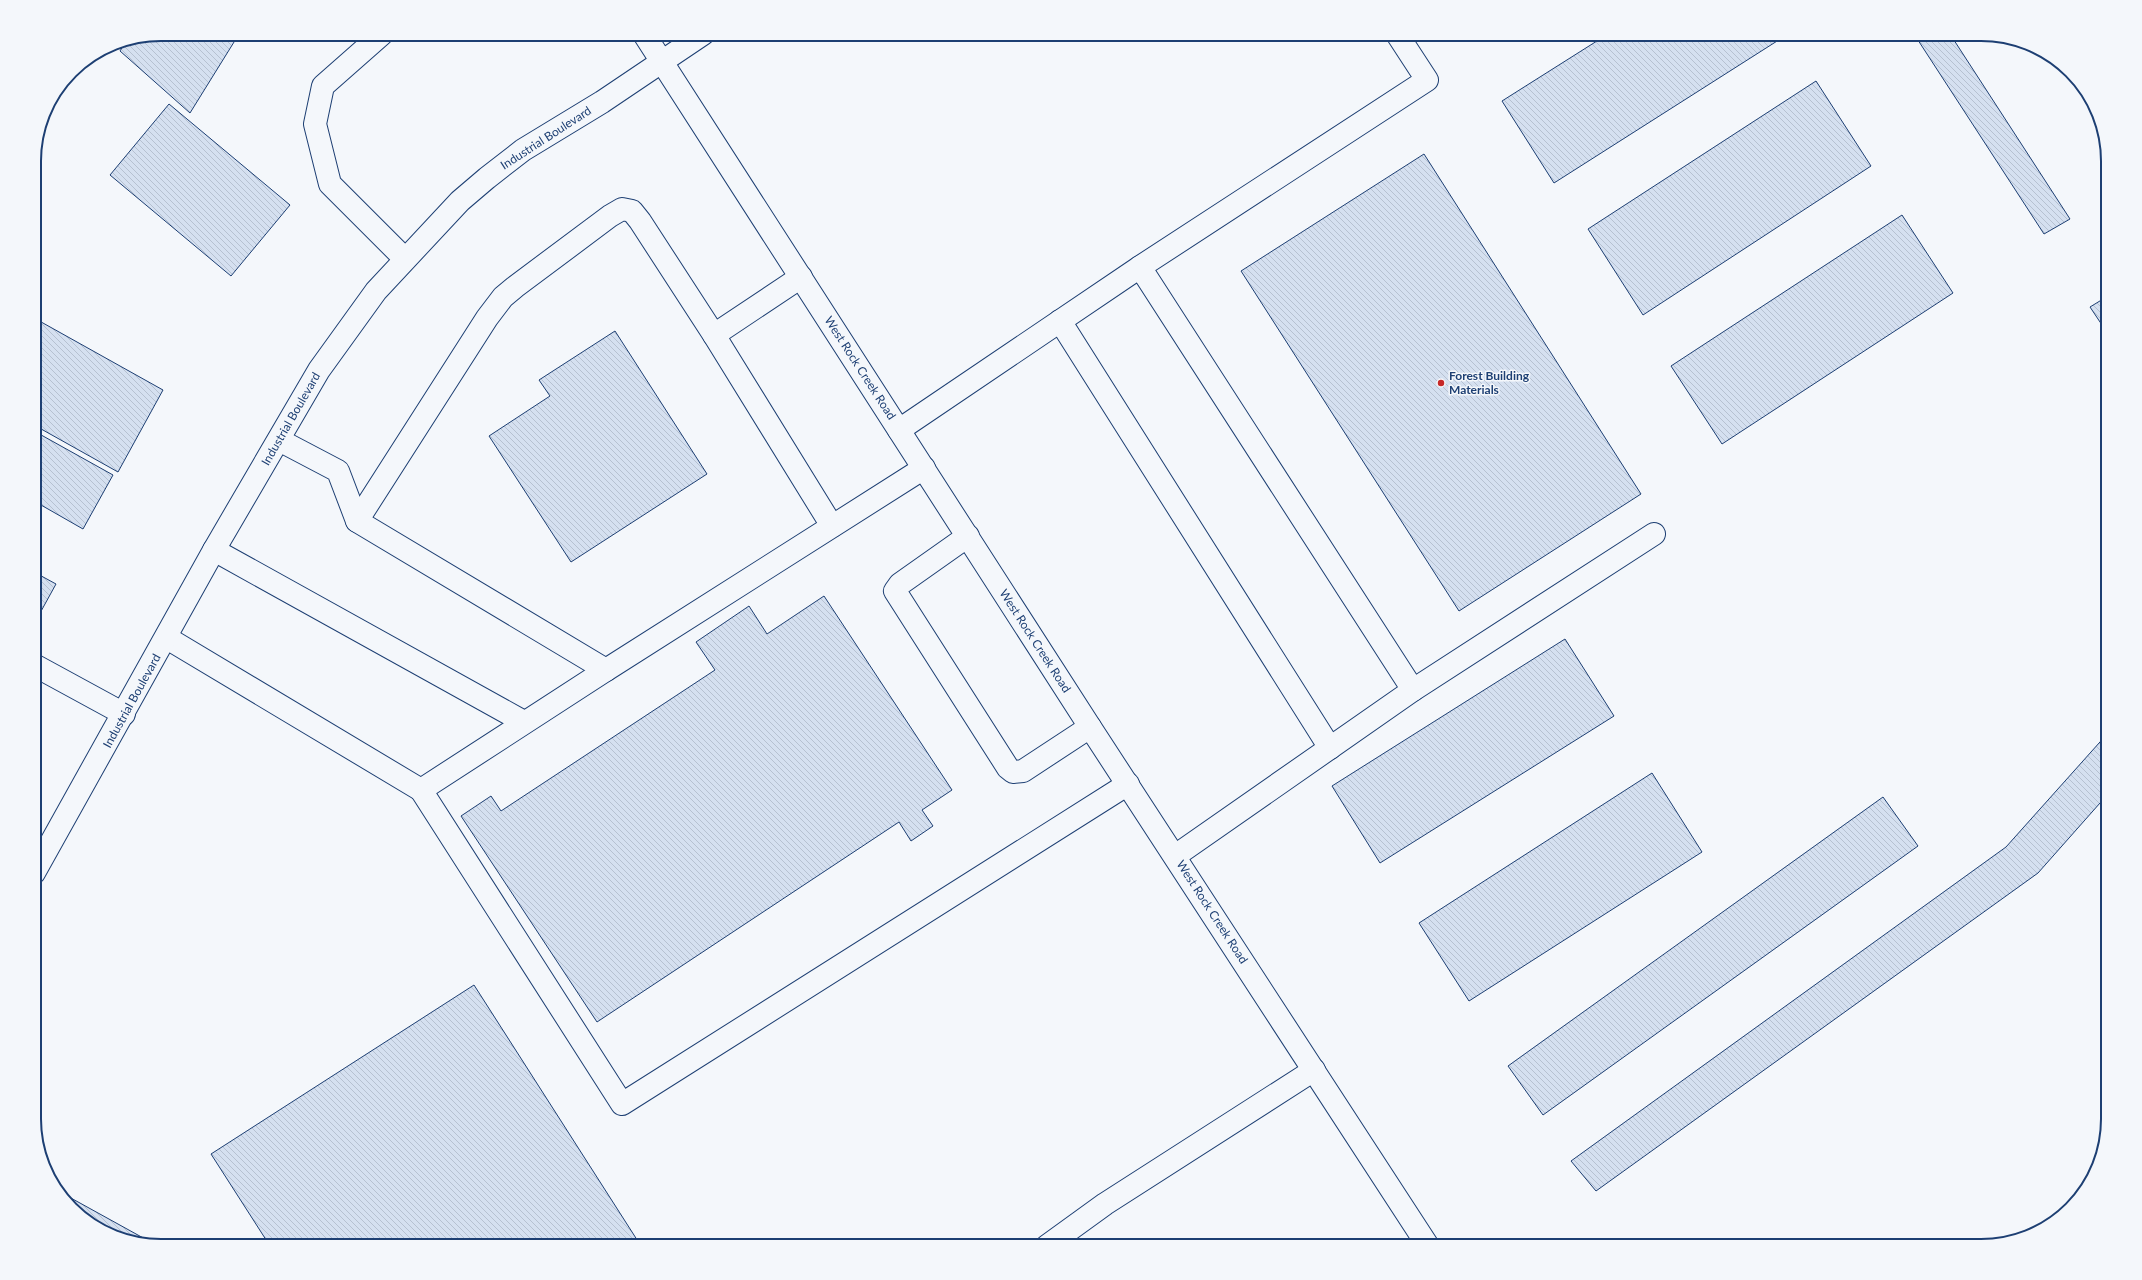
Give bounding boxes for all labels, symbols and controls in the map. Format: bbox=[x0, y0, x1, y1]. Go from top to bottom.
street label: Industrial Boulevard bbox=[498, 103, 594, 172]
street label: West Rock Creek Road bbox=[821, 313, 899, 422]
place label: Forest Building Materials bbox=[1449, 368, 1530, 397]
street label: Industrial Boulevard bbox=[258, 369, 323, 468]
marker: Forest Building Materials bbox=[1436, 378, 1446, 388]
street label: West Rock Creek Road bbox=[996, 586, 1074, 695]
street label: Industrial Boulevard bbox=[100, 651, 164, 750]
street label: West Rock Creek Road bbox=[1173, 857, 1251, 966]

